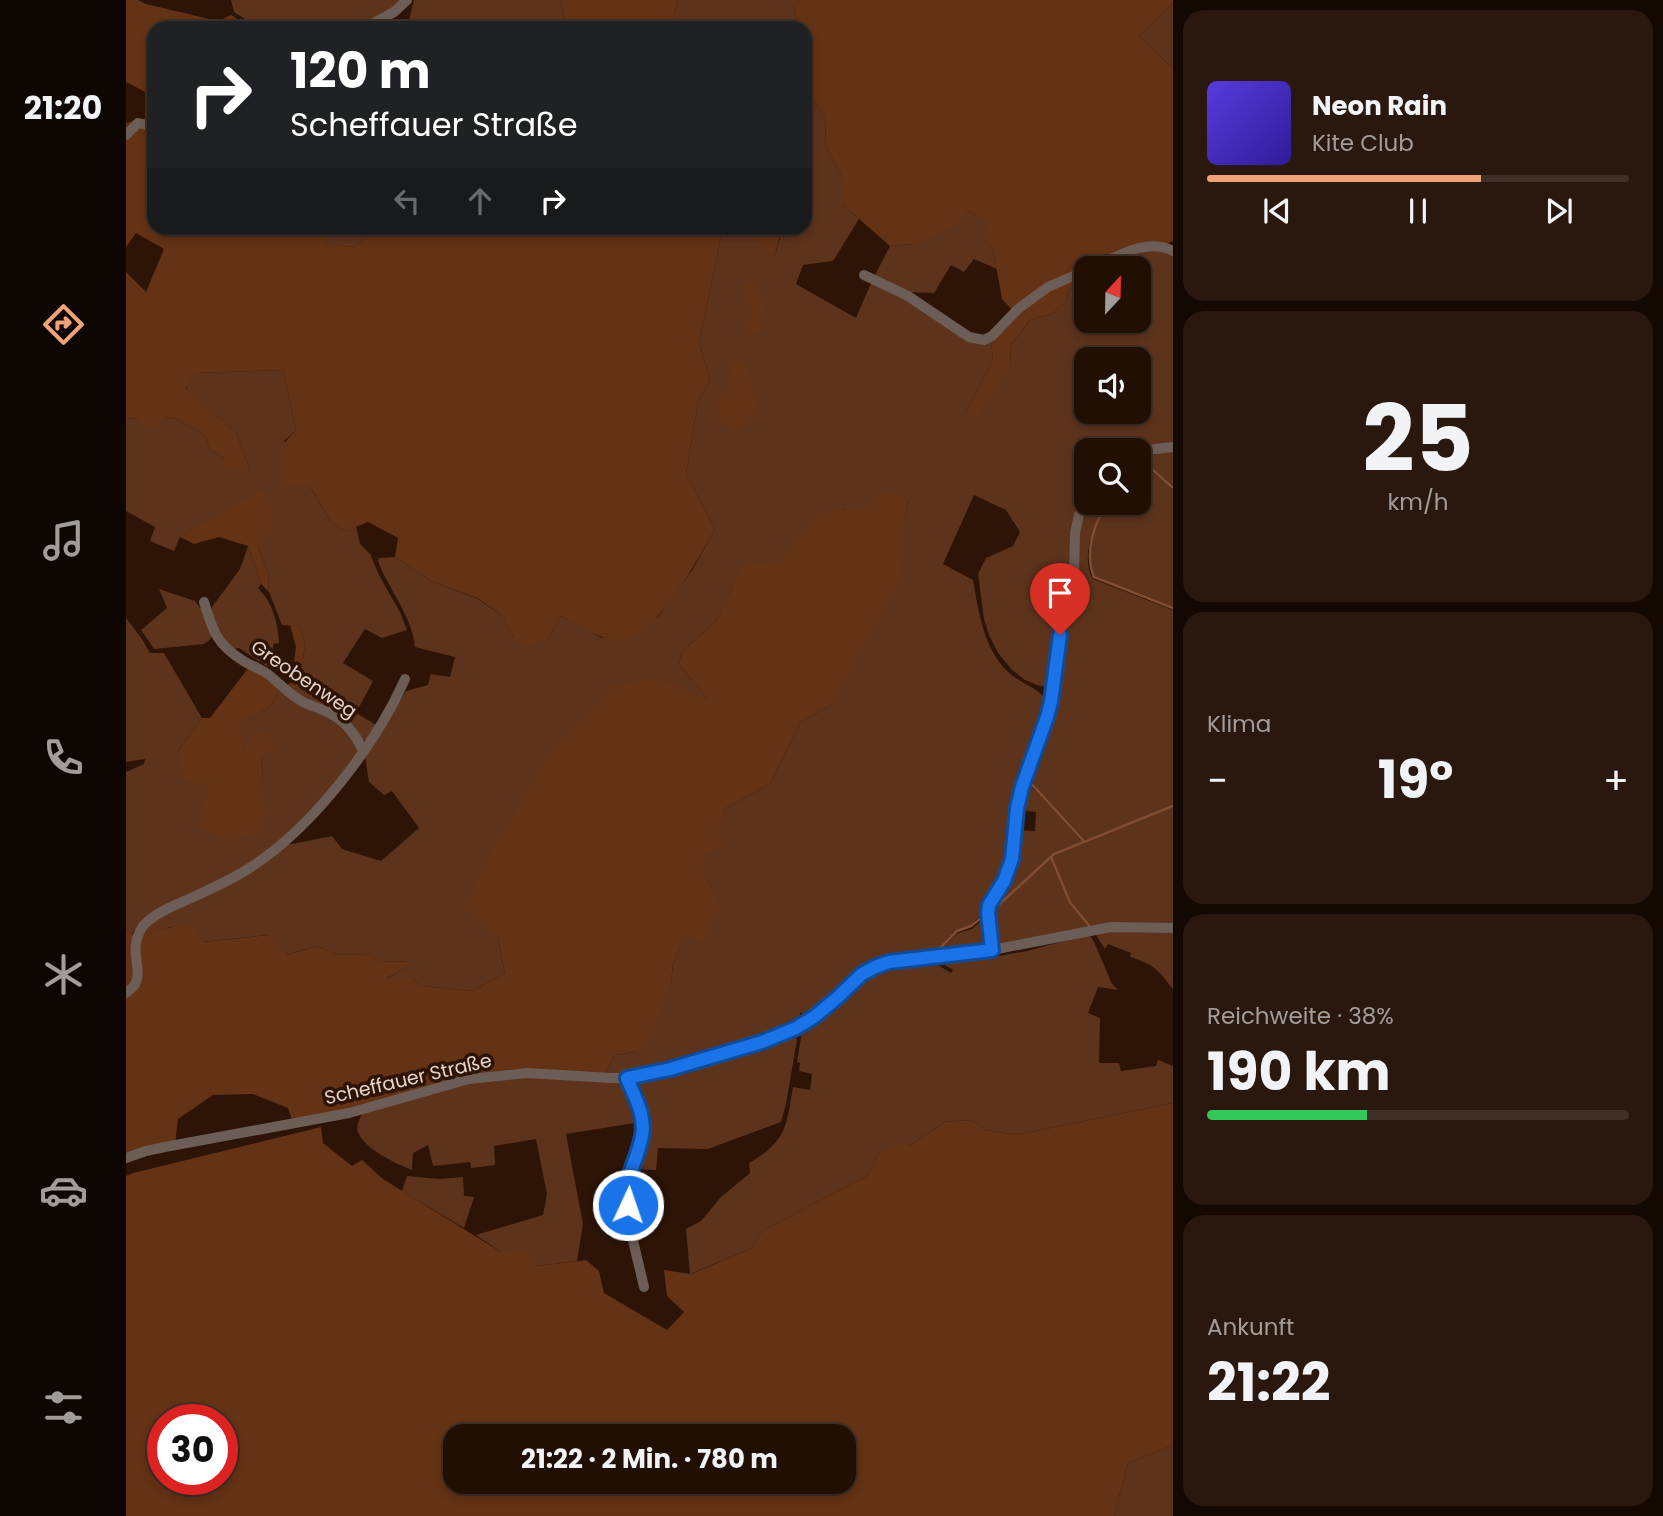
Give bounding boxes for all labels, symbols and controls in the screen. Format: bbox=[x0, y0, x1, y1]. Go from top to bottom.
text: 120 m bbox=[290, 37, 431, 105]
icon: right bbox=[175, 49, 266, 140]
text: 21:20 bbox=[24, 85, 102, 130]
text: Neon Rain bbox=[1312, 88, 1447, 124]
text: Scheffauer Straße bbox=[290, 102, 578, 147]
text: Kite Club bbox=[1312, 127, 1414, 159]
icon: left bbox=[388, 182, 426, 220]
icon: ahead bbox=[461, 182, 499, 220]
icon: right bbox=[534, 182, 572, 220]
icon: previous bbox=[1258, 192, 1296, 230]
icon: pause bbox=[1399, 192, 1437, 230]
icon: next bbox=[1540, 192, 1578, 230]
north arrow bbox=[1074, 256, 1152, 332]
map controls bbox=[1074, 256, 1151, 515]
icon: directions bbox=[39, 300, 88, 349]
button: sound bbox=[1074, 347, 1151, 424]
text: 25 bbox=[1362, 375, 1474, 503]
button: search bbox=[1074, 438, 1151, 515]
text: km/h bbox=[1387, 486, 1449, 518]
icon: music bbox=[39, 516, 88, 565]
pin bbox=[1030, 563, 1090, 635]
icon: arrive bbox=[1041, 574, 1079, 612]
street label: Greobenweg bbox=[246, 633, 362, 725]
text: Klima bbox=[1207, 708, 1271, 740]
icon: phone bbox=[39, 733, 88, 782]
text: 19° bbox=[1378, 743, 1453, 816]
text: − bbox=[1207, 754, 1228, 807]
text: + bbox=[1603, 754, 1629, 807]
icon: climate bbox=[39, 950, 88, 999]
text: Reichweite · 38% bbox=[1207, 1000, 1394, 1032]
text: 190 km bbox=[1207, 1035, 1391, 1108]
street label: Scheffauer Straße bbox=[322, 1047, 494, 1111]
icon: car bbox=[39, 1166, 88, 1215]
position arrow bbox=[591, 1168, 665, 1242]
text: Ankunft bbox=[1207, 1311, 1294, 1343]
text: 21:22 bbox=[1207, 1346, 1330, 1419]
icon: filters bbox=[39, 1383, 88, 1432]
speed limit sign: 30 bbox=[147, 1404, 238, 1495]
text: 21:22 · 2 Min. · 780 m bbox=[521, 1441, 778, 1477]

